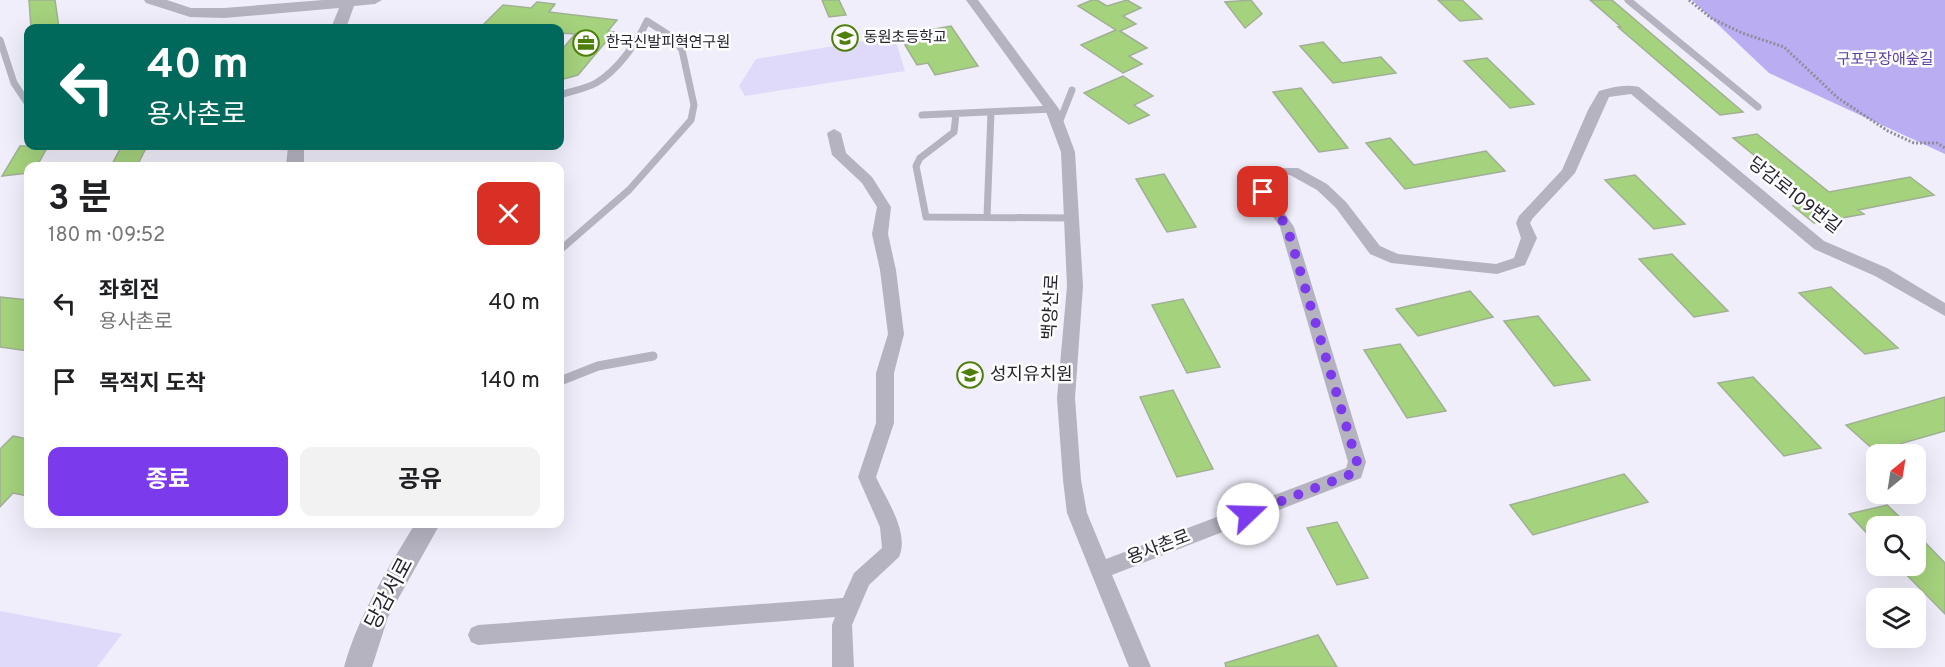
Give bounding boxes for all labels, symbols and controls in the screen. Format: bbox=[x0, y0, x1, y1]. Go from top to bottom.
school or university icon: 동원초등학교 bbox=[830, 23, 860, 53]
office icon: 한국신발피혁연구원 bbox=[571, 28, 601, 58]
place label: 동원초등학교 bbox=[864, 28, 947, 48]
place label: 한국신발피혁연구원 bbox=[606, 34, 730, 53]
text: 40 m bbox=[147, 40, 249, 93]
icon: left bbox=[48, 48, 126, 126]
park label: 구포무장애숲길 bbox=[1837, 51, 1933, 70]
text: 용사촌로 bbox=[147, 99, 246, 133]
street label: 당감로109번길 bbox=[1743, 153, 1845, 239]
pin bbox=[1237, 166, 1288, 217]
icon: arrive bbox=[1246, 175, 1279, 208]
text: 3 분 bbox=[48, 177, 112, 223]
button: close bbox=[477, 182, 540, 245]
text: 180 m · 09:52 bbox=[48, 223, 165, 249]
street label: 백양산로 bbox=[1039, 273, 1065, 341]
text: 좌회전 bbox=[99, 278, 160, 305]
icon: left bbox=[48, 287, 81, 320]
text: 40 m bbox=[488, 290, 540, 317]
text: 용사촌로 bbox=[99, 310, 173, 336]
school or university icon: 성지유치원 bbox=[955, 360, 985, 390]
place label: 성지유치원 bbox=[990, 364, 1073, 387]
icon: arrive bbox=[48, 365, 81, 398]
text: 140 m bbox=[481, 368, 540, 395]
text: 목적지 도착 bbox=[99, 371, 206, 398]
north arrow bbox=[1866, 444, 1926, 504]
map controls bbox=[1866, 444, 1926, 648]
button: 종료 bbox=[48, 447, 288, 516]
button: 공유 bbox=[300, 447, 540, 516]
position arrow bbox=[1216, 482, 1280, 546]
button: search bbox=[1866, 516, 1926, 576]
street label: 용사촌로 bbox=[1124, 525, 1194, 571]
street label: 당감서로 bbox=[360, 554, 420, 634]
button: layers bbox=[1866, 588, 1926, 648]

